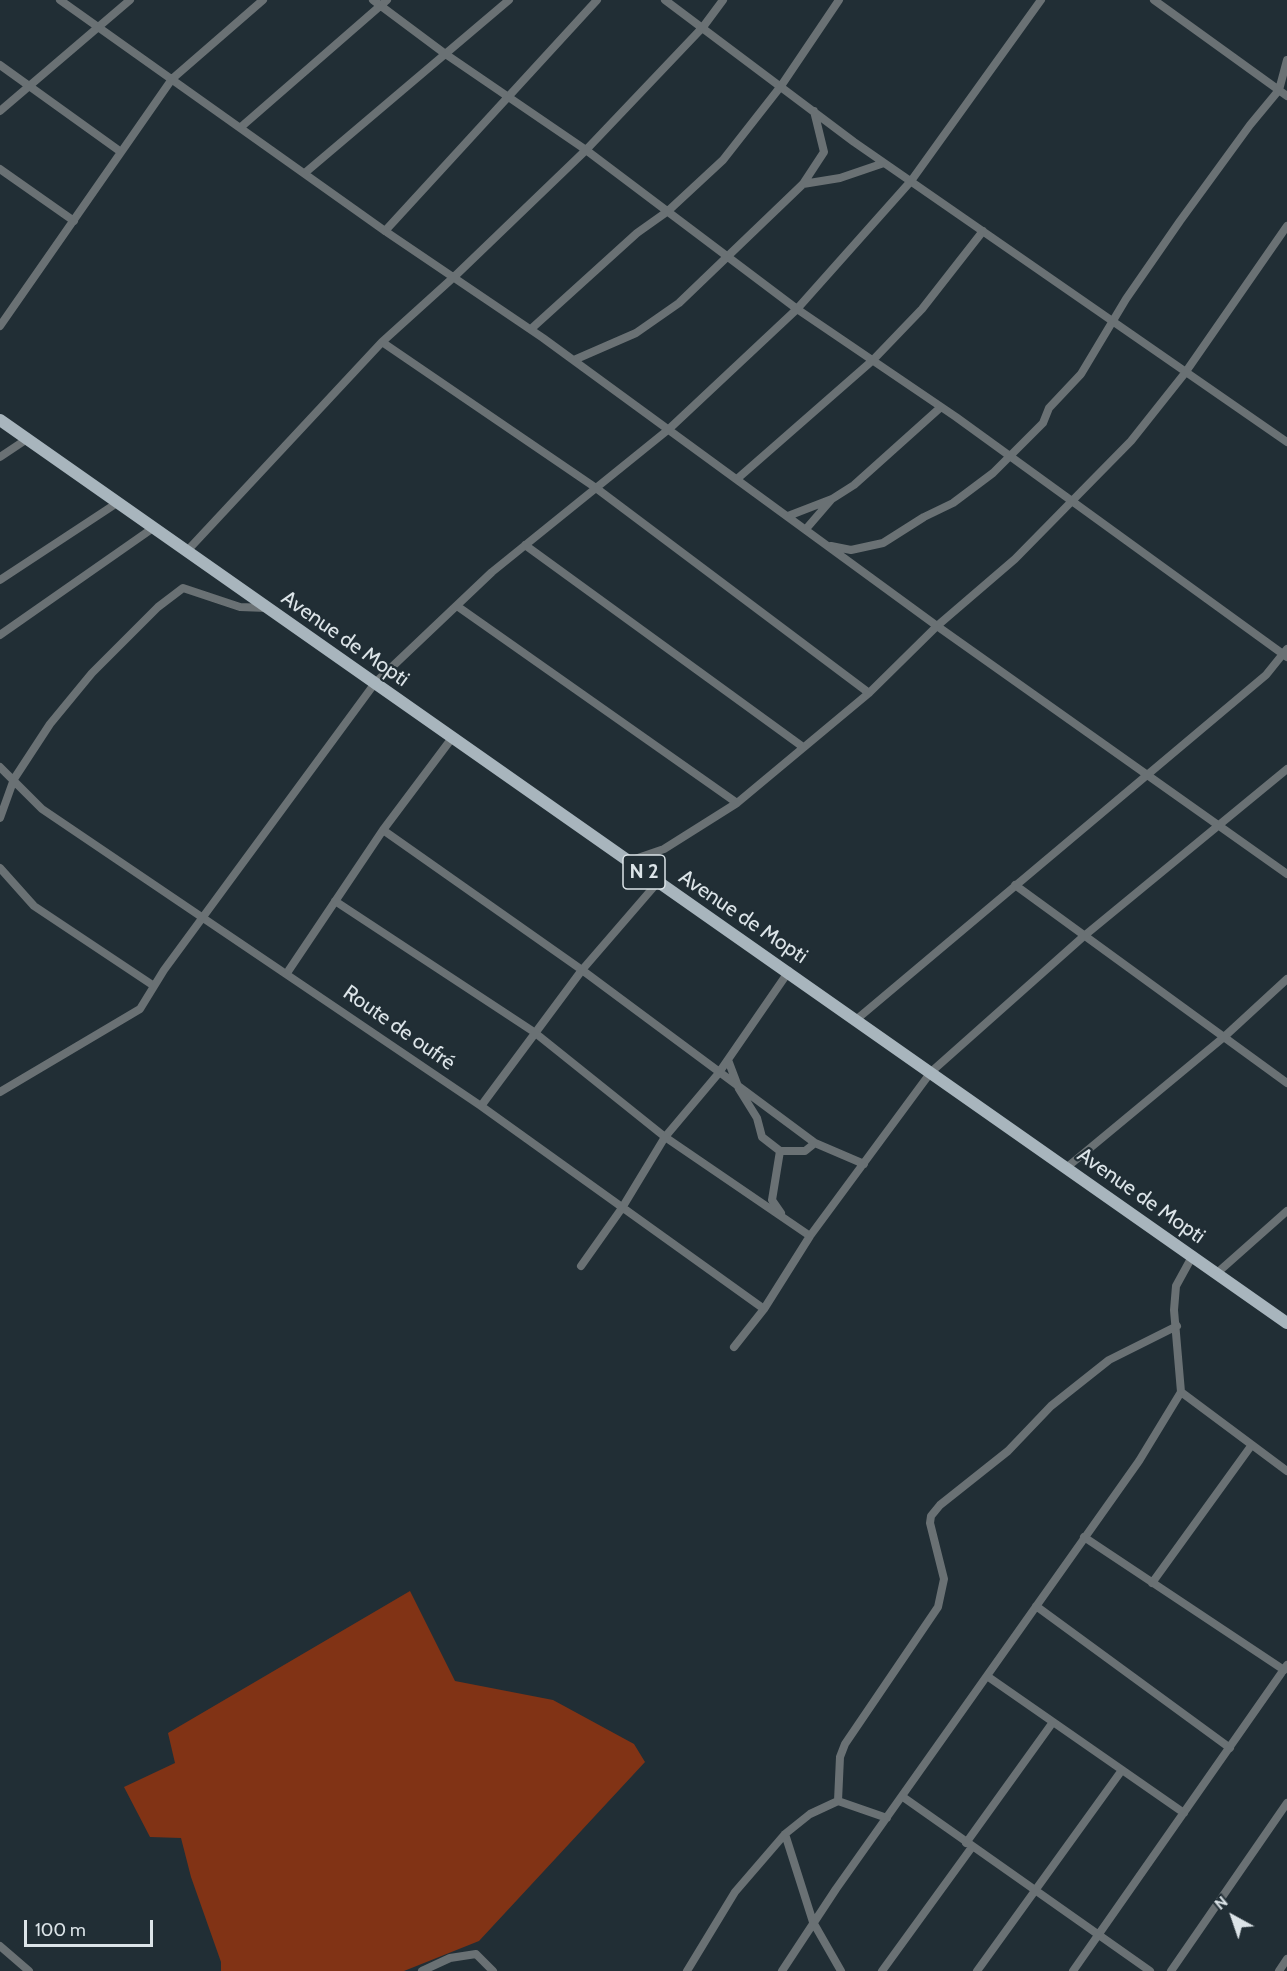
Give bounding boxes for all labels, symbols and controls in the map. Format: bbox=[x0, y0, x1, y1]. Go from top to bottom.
street label: Avenue de Mopti bbox=[276, 586, 414, 692]
road number: N 2 bbox=[623, 855, 665, 889]
street label: Avenue de Mopti bbox=[674, 865, 812, 969]
street label: Route de oufré bbox=[338, 980, 460, 1076]
street label: Avenue de Mopti bbox=[1072, 1143, 1210, 1249]
north arrow bbox=[1203, 1887, 1263, 1947]
text: N bbox=[1211, 1892, 1232, 1914]
scale bar bbox=[27, 1908, 156, 1946]
text: 100 m bbox=[35, 1919, 86, 1941]

